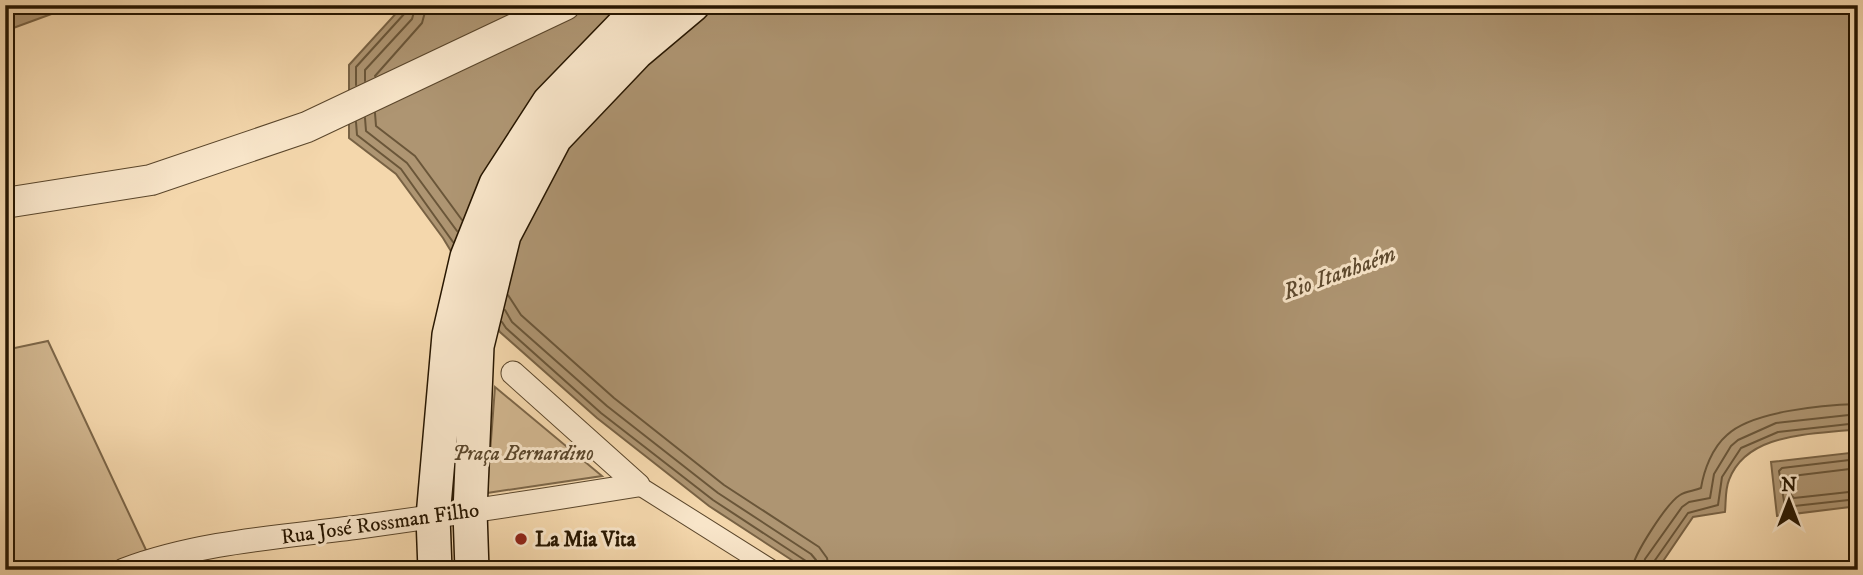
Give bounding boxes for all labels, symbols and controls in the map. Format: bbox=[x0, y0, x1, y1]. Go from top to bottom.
water label: Rio Itanhaém bbox=[1278, 240, 1400, 308]
park label: Praça Bernardino bbox=[452, 441, 594, 467]
north arrow bbox=[1755, 466, 1825, 536]
text: N bbox=[1781, 474, 1797, 497]
street label: Rua José Rossman Filho bbox=[279, 497, 481, 551]
place label: La Mia Vita bbox=[535, 527, 637, 553]
marker: La Mia Vita bbox=[513, 531, 529, 547]

